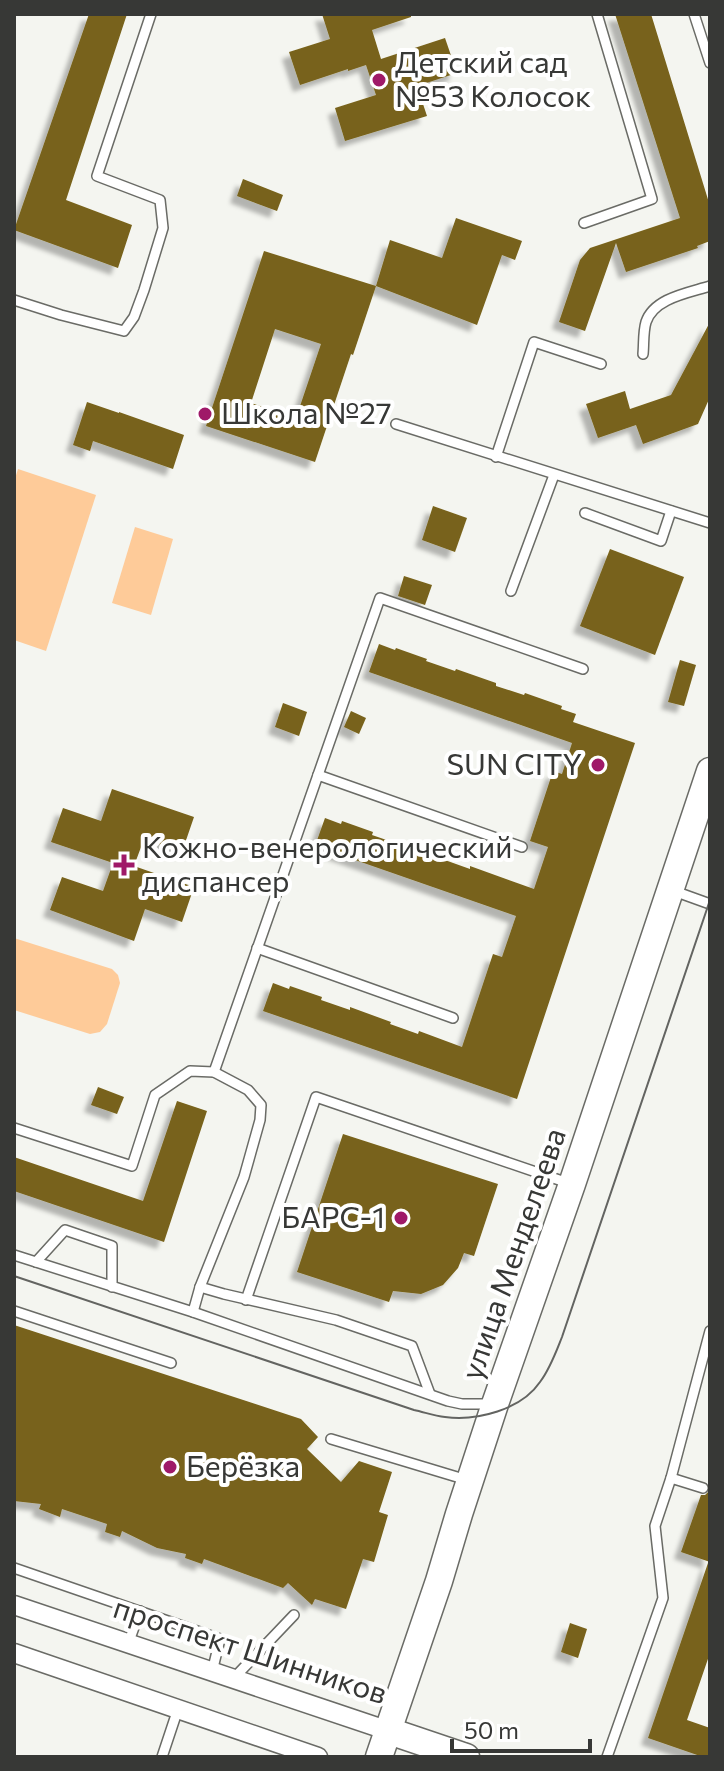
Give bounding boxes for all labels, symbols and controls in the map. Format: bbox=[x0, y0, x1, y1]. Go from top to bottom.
place label: Детский сад №53 Колосок bbox=[395, 42, 591, 113]
marker: Детский сад №53 Колосок bbox=[370, 71, 388, 89]
place label: Школа №27 bbox=[221, 393, 392, 430]
marker: Школа №27 bbox=[196, 405, 214, 423]
place label: SUN CITY bbox=[446, 744, 582, 781]
marker: SUN CITY bbox=[589, 756, 607, 774]
place label: Кожно-венерологический диспансер bbox=[142, 827, 512, 898]
marker: Кожно-венерологический диспансер bbox=[113, 854, 135, 876]
street label: улица Менделеева bbox=[451, 1123, 572, 1384]
place label: БАРС-1 bbox=[281, 1197, 385, 1234]
marker: БАРС-1 bbox=[392, 1209, 410, 1227]
place label: Берёзка bbox=[186, 1446, 300, 1483]
marker: Берёзка bbox=[161, 1458, 179, 1476]
street label: проспект Шинников bbox=[109, 1587, 392, 1710]
scale bar bbox=[452, 1703, 590, 1753]
text: 50 m bbox=[464, 1715, 519, 1744]

